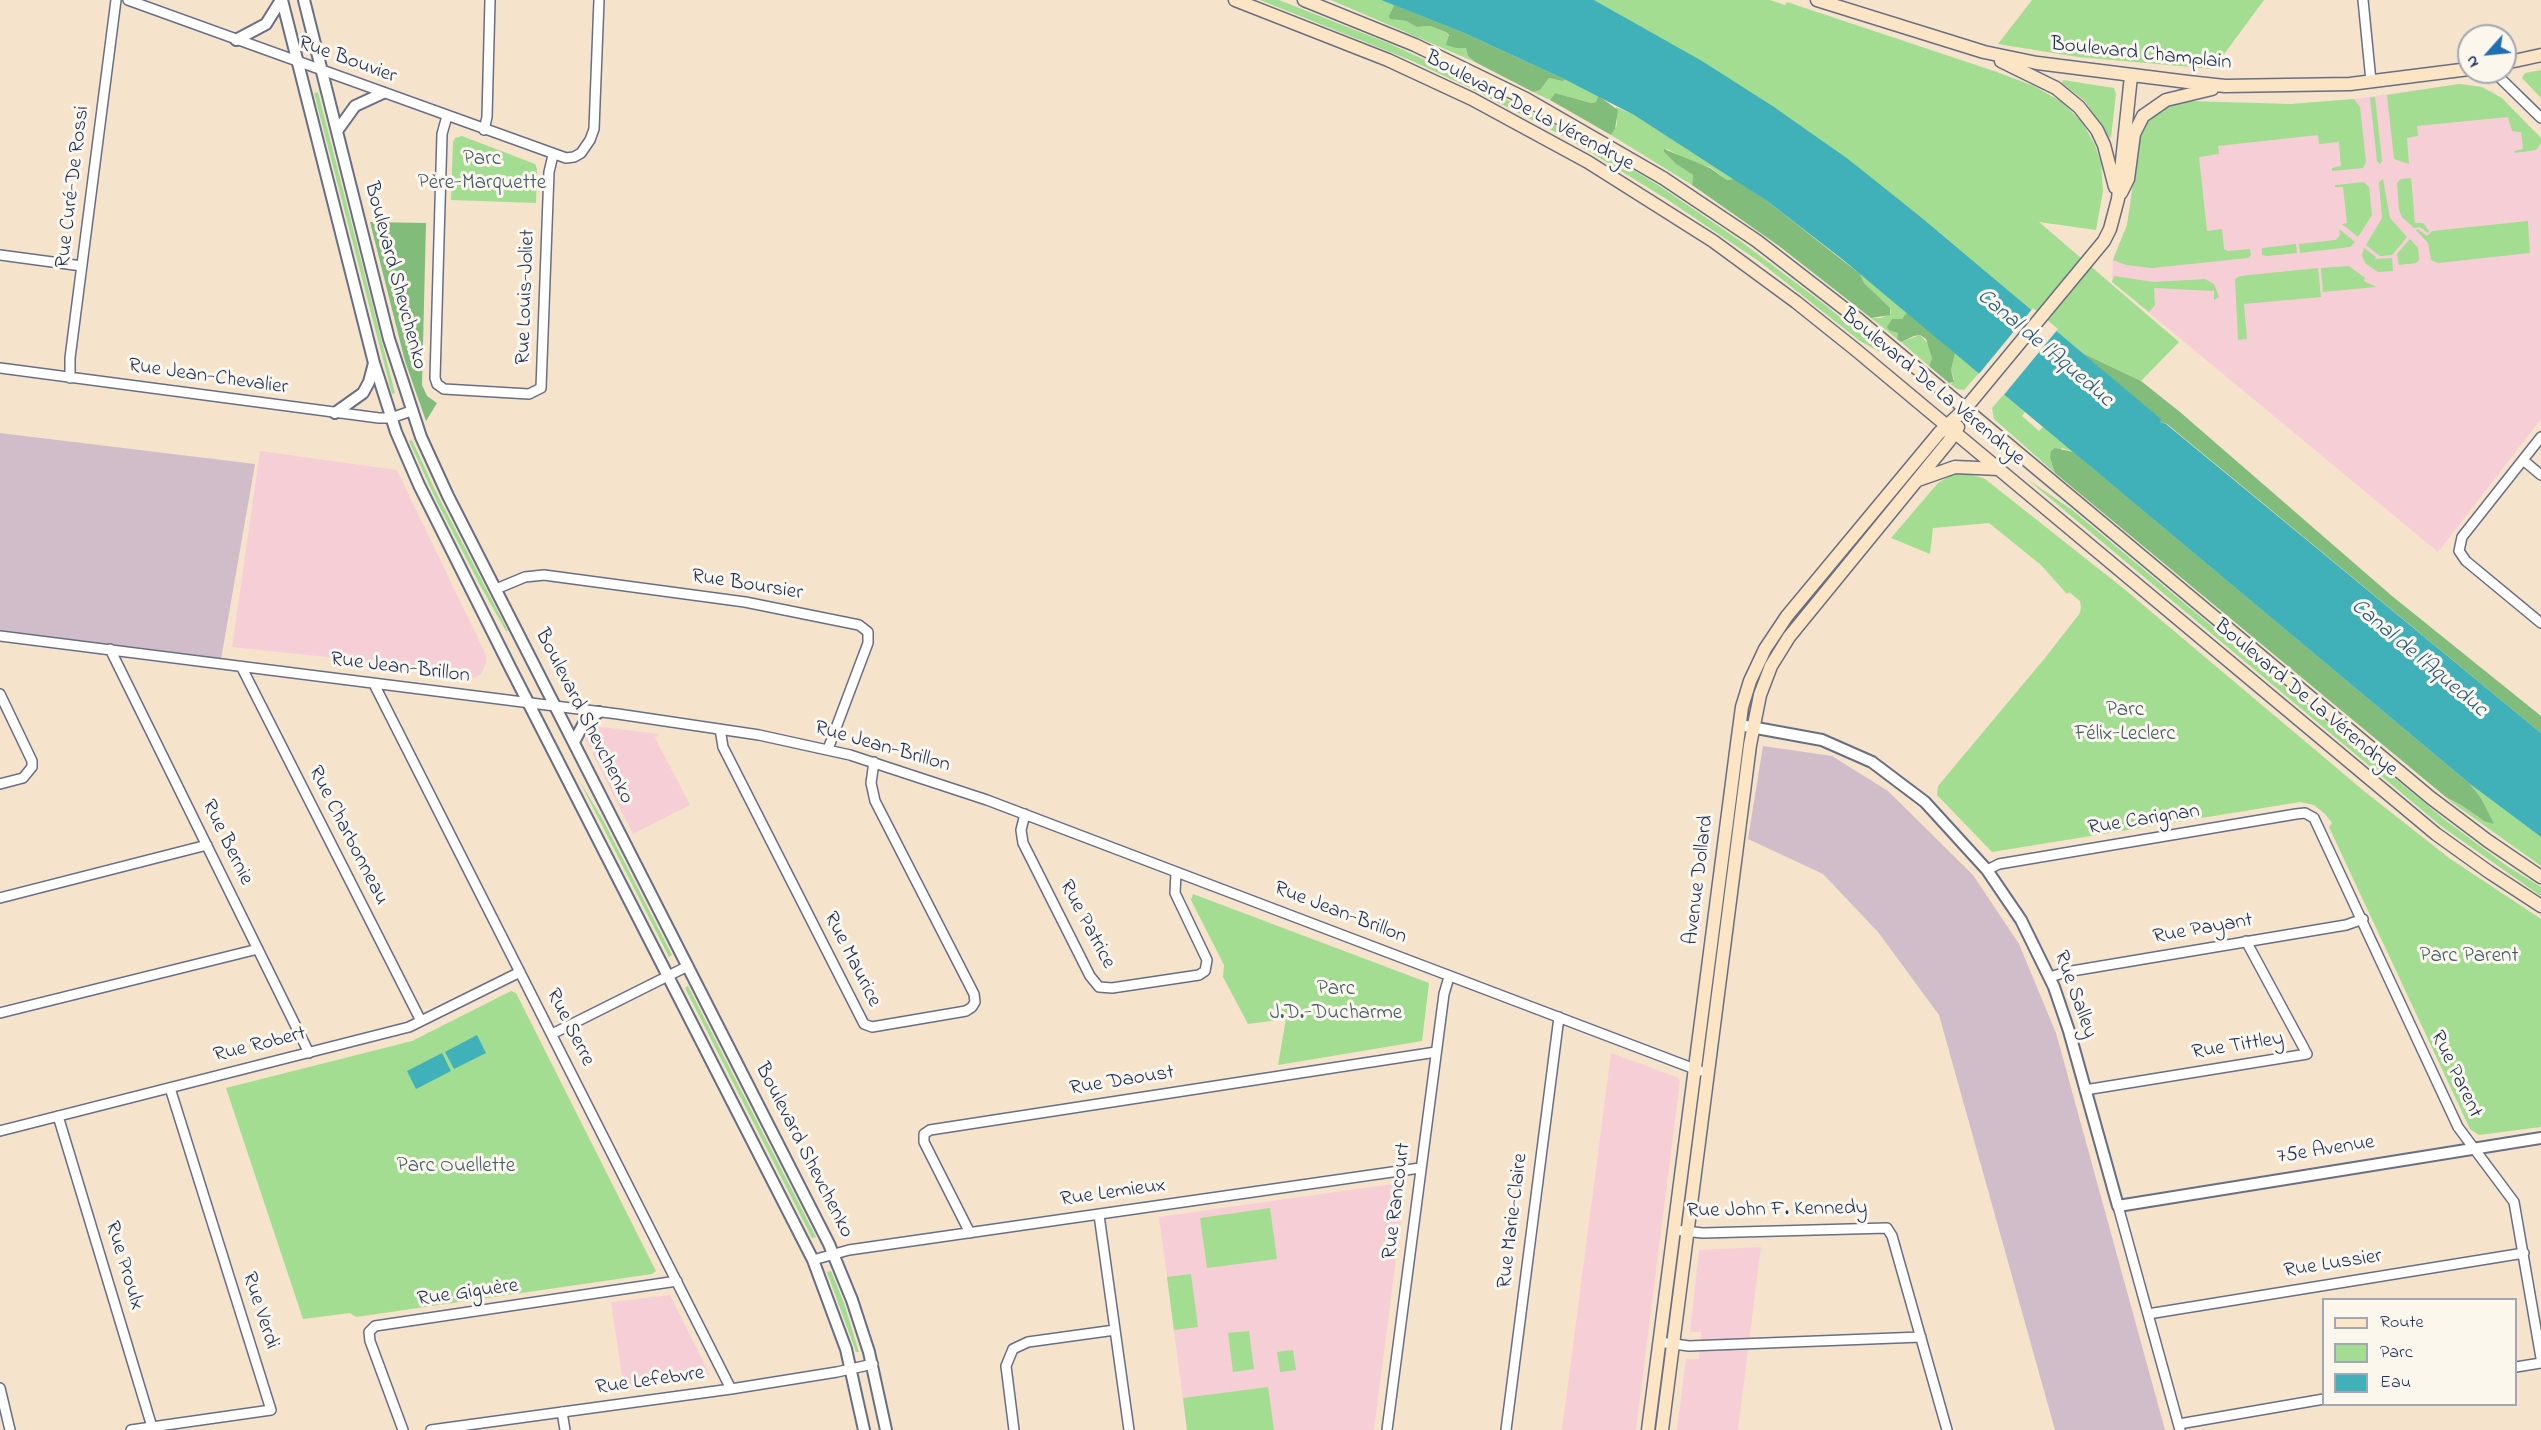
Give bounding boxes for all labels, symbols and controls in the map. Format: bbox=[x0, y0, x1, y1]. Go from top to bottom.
north arrow bbox=[2457, 24, 2517, 84]
street label: Rue Bouvier bbox=[294, 32, 400, 90]
street label: Boulevard Champlain bbox=[2049, 33, 2233, 77]
street label: Boulevard De La Vérendrye bbox=[1421, 46, 1637, 178]
text: N bbox=[2460, 51, 2486, 72]
street label: Rue Curé-De Rossi bbox=[52, 104, 96, 270]
park label: Parc Père-Marquette bbox=[418, 148, 546, 198]
street label: Boulevard Shevchenko bbox=[357, 179, 431, 373]
street label: Rue Louis-Joliet bbox=[512, 229, 542, 365]
water label: Canal de l'Aqueduc bbox=[1971, 284, 2117, 414]
street label: Boulevard De La Vérendrye bbox=[1835, 304, 2029, 472]
street label: Rue Jean-Chevalier bbox=[127, 354, 289, 402]
street label: Rue Boursier bbox=[690, 565, 804, 607]
water label: Canal de l'Aqueduc bbox=[2345, 594, 2491, 724]
street label: Boulevard De La Vérendrye bbox=[2208, 615, 2402, 783]
street label: Boulevard Shevchenko bbox=[528, 625, 638, 809]
street label: Rue Jean-Brillon bbox=[329, 648, 471, 690]
park label: Parc Félix-Leclerc bbox=[2075, 699, 2175, 749]
street label: Rue Jean-Brillon bbox=[811, 717, 953, 779]
street label: Rue Charbonneau bbox=[301, 762, 393, 910]
street label: Rue Bernie bbox=[195, 796, 257, 890]
street label: Rue Carignan bbox=[2086, 800, 2202, 842]
street label: Avenue Dollard bbox=[1680, 814, 1720, 946]
street label: Rue Patrice bbox=[1052, 876, 1120, 974]
street label: Rue Jean-Brillon bbox=[1270, 877, 1410, 951]
street label: Rue Maurice bbox=[816, 908, 886, 1012]
street label: Rue Payant bbox=[2151, 909, 2255, 951]
park label: Parc Parent bbox=[2420, 945, 2518, 971]
street label: Rue Salley bbox=[2047, 948, 2101, 1042]
park label: Parc J.D.-Ducharme bbox=[1270, 978, 1402, 1028]
street label: Rue Serre bbox=[539, 985, 599, 1071]
street label: Rue Robert bbox=[211, 1022, 309, 1070]
street label: Rue Tittley bbox=[2190, 1027, 2286, 1067]
street label: Rue Parent bbox=[2423, 1027, 2487, 1123]
street label: Boulevard Shevchenko bbox=[748, 1059, 858, 1243]
street label: Rue Daoust bbox=[1068, 1061, 1176, 1103]
street label: 75e Avenue bbox=[2276, 1131, 2376, 1171]
street label: Rue Rancourt bbox=[1378, 1141, 1418, 1261]
street label: Rue Marie-Claire bbox=[1493, 1152, 1535, 1290]
park label: Parc Ouellette bbox=[397, 1155, 515, 1181]
street label: Rue Lemieux bbox=[1059, 1174, 1167, 1214]
street label: Rue John F. Kennedy bbox=[1686, 1197, 1868, 1225]
street label: Rue Proulx bbox=[98, 1219, 148, 1313]
street label: Rue Lussier bbox=[2282, 1245, 2384, 1285]
street label: Rue Verdi bbox=[235, 1269, 283, 1353]
street label: Rue Giguère bbox=[416, 1274, 520, 1314]
legend bbox=[2322, 1298, 2517, 1406]
text: Route bbox=[2380, 1310, 2424, 1336]
text: Parc bbox=[2380, 1340, 2413, 1366]
street label: Rue Lefebvre bbox=[594, 1362, 706, 1402]
text: Eau bbox=[2380, 1370, 2411, 1396]

